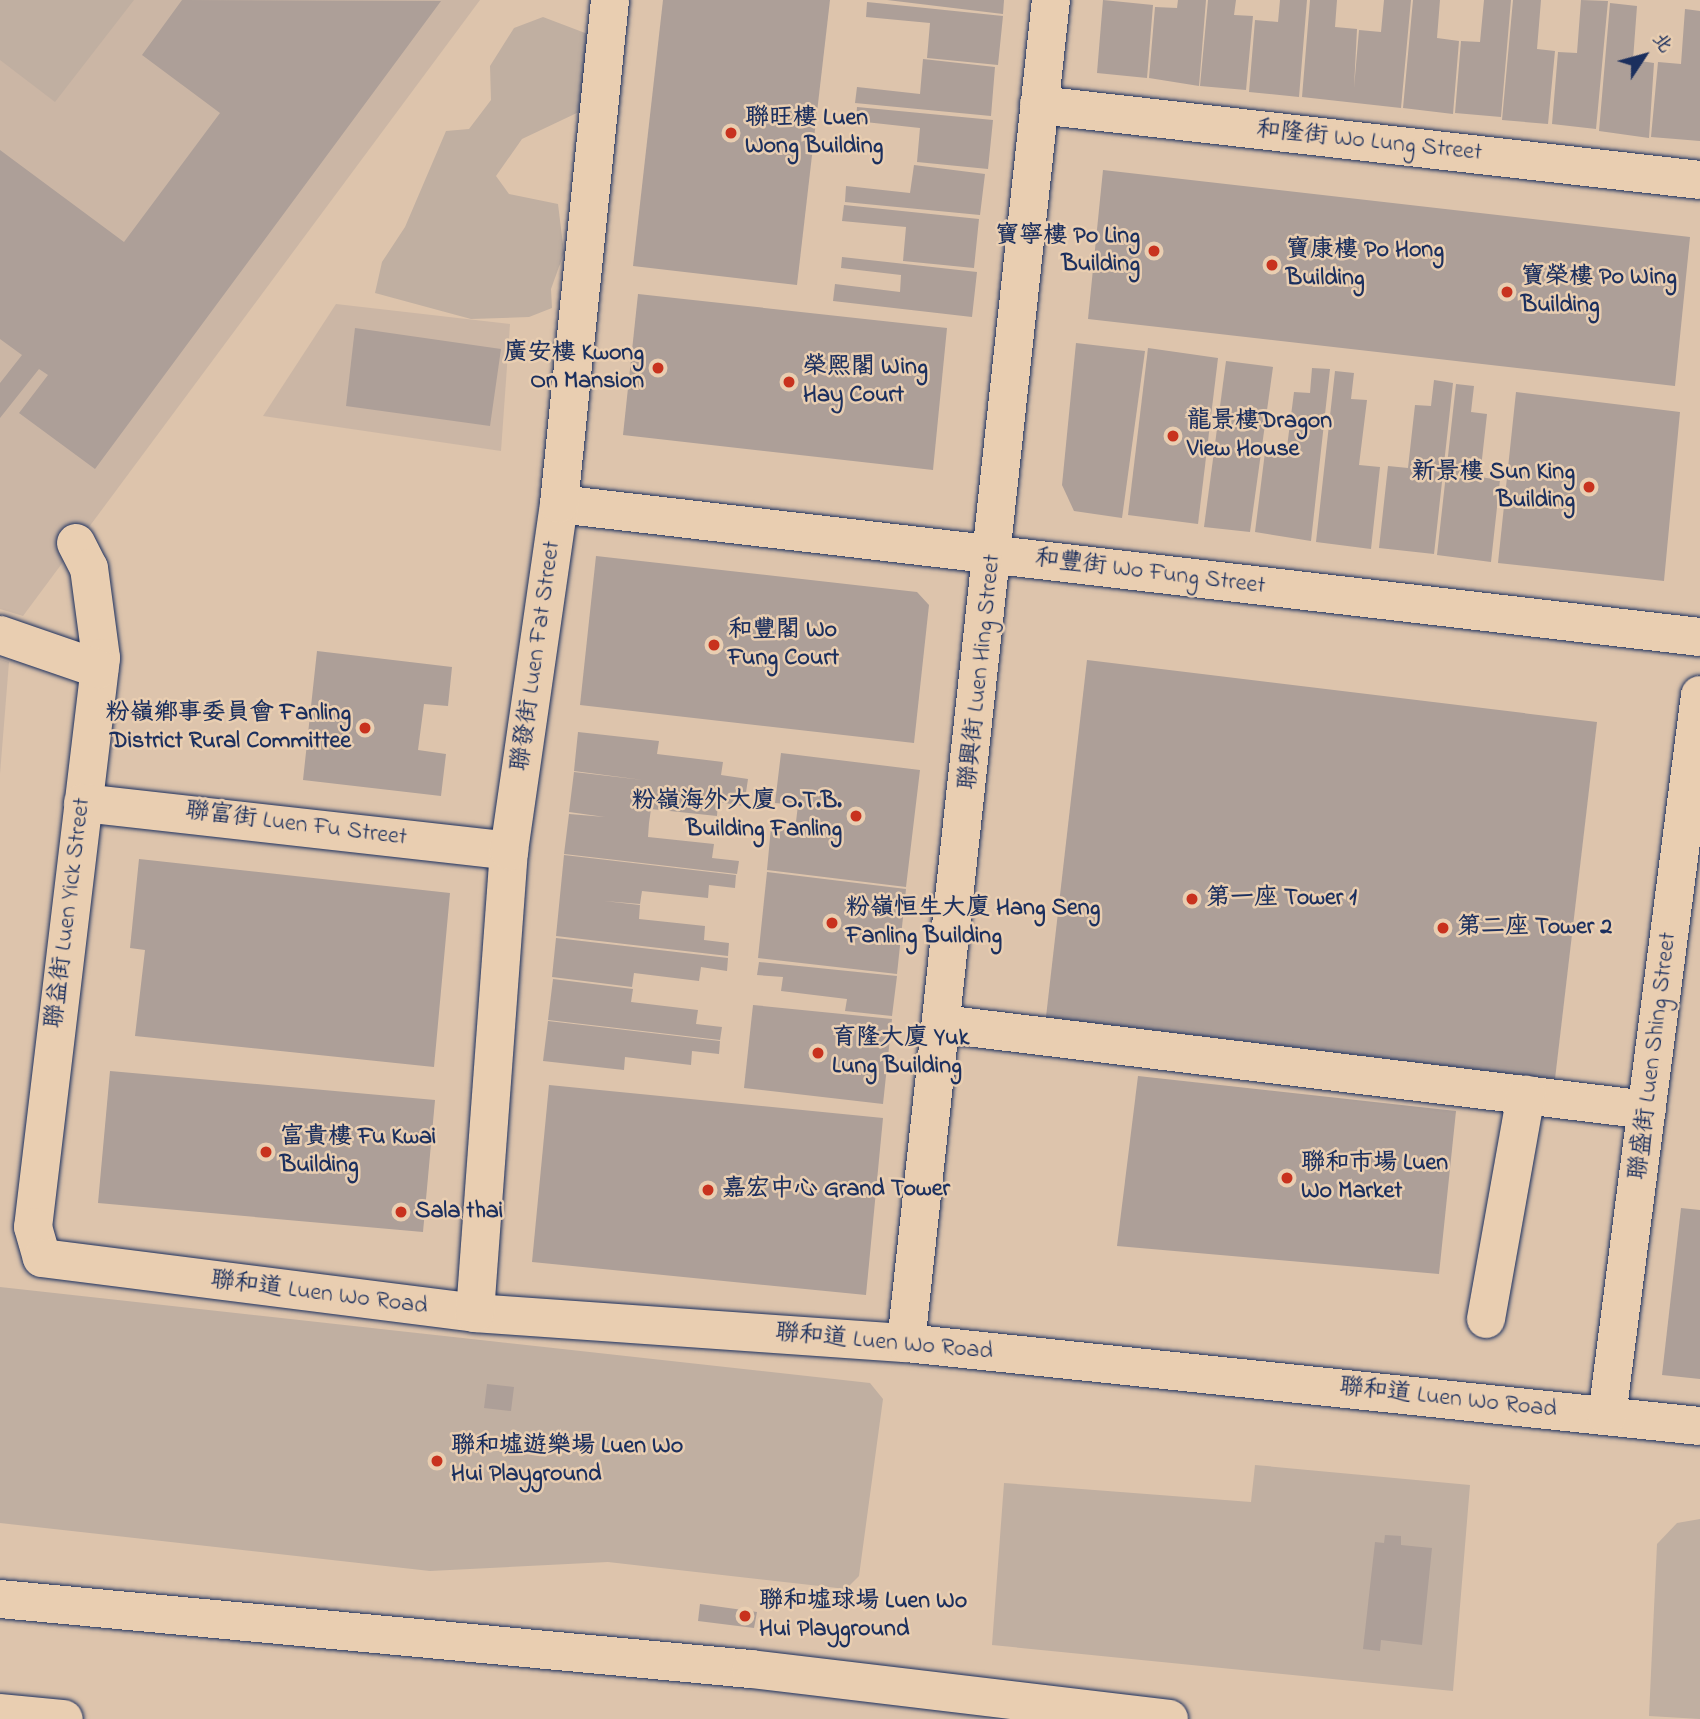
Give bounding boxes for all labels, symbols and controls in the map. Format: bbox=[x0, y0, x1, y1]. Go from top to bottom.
north arrow bbox=[1609, 21, 1679, 91]
text: 北 bbox=[1645, 28, 1678, 59]
place label: 聯旺樓 Luen Wong Building bbox=[745, 105, 883, 161]
street label: 和隆街 Wo Lung Street bbox=[1255, 116, 1483, 168]
marker: 聯旺樓 Luen Wong Building bbox=[723, 125, 739, 141]
place label: 寶寧樓 Po Ling Building bbox=[995, 223, 1140, 279]
place label: 寶康樓 Po Hong Building bbox=[1286, 237, 1444, 293]
marker: 寶寧樓 Po Ling Building bbox=[1146, 243, 1162, 259]
marker: 寶康樓 Po Hong Building bbox=[1264, 257, 1280, 273]
place label: 寶榮樓 Po Wing Building bbox=[1521, 264, 1677, 320]
marker: 寶榮樓 Po Wing Building bbox=[1499, 284, 1515, 300]
place label: 廣安樓 Kwong On Mansion bbox=[504, 340, 644, 396]
place label: 榮熙閣 Wing Hay Court bbox=[803, 354, 928, 410]
marker: 廣安樓 Kwong On Mansion bbox=[650, 360, 666, 376]
marker: 榮熙閣 Wing Hay Court bbox=[781, 374, 797, 390]
place label: 龍景樓Dragon View House bbox=[1187, 408, 1332, 464]
marker: 龍景樓Dragon View House bbox=[1165, 428, 1181, 444]
place label: 新景樓 Sun King Building bbox=[1412, 459, 1575, 515]
marker: 新景樓 Sun King Building bbox=[1581, 479, 1597, 495]
street label: 聯發街 Luen Fat Street bbox=[507, 539, 567, 773]
street label: 和豐街 Wo Fung Street bbox=[1033, 545, 1267, 601]
street label: 聯興街 Luen Hing Street bbox=[954, 553, 1008, 791]
place label: 和豐閣 Wo Fung Court bbox=[728, 617, 839, 673]
marker: 和豐閣 Wo Fung Court bbox=[706, 637, 722, 653]
place label: 粉嶺鄉事委員會 Fanling District Rural Committee bbox=[106, 700, 351, 756]
marker: 粉嶺鄉事委員會 Fanling District Rural Committee bbox=[357, 720, 373, 736]
place label: 粉嶺海外大廈 O.T.B. Building Fanling bbox=[632, 788, 842, 844]
street label: 聯益街 Luen Yick Street bbox=[41, 796, 97, 1030]
street label: 聯富街 Luen Fu Street bbox=[184, 797, 408, 853]
marker: 粉嶺海外大廈 O.T.B. Building Fanling bbox=[848, 808, 864, 824]
place label: 第一座 Tower 1 bbox=[1206, 885, 1357, 913]
marker: 第一座 Tower 1 bbox=[1184, 891, 1200, 907]
place label: 粉嶺恒生大廈 Hang Seng Fanling Building bbox=[846, 895, 1100, 951]
place label: 第二座 Tower 2 bbox=[1457, 914, 1612, 942]
marker: 粉嶺恒生大廈 Hang Seng Fanling Building bbox=[824, 915, 840, 931]
marker: 第二座 Tower 2 bbox=[1435, 920, 1451, 936]
street label: 聯盛街 Luen Shing Street bbox=[1625, 930, 1683, 1182]
place label: 育隆大廈 Yuk Lung Building bbox=[832, 1025, 969, 1081]
marker: 育隆大廈 Yuk Lung Building bbox=[810, 1045, 826, 1061]
place label: 富貴樓 Fu Kwai Building bbox=[280, 1124, 436, 1180]
marker: 富貴樓 Fu Kwai Building bbox=[258, 1144, 274, 1160]
place label: 聯和市場 Luen Wo Market bbox=[1301, 1150, 1448, 1206]
marker: 聯和市場 Luen Wo Market bbox=[1279, 1170, 1295, 1186]
place label: 嘉宏中心 Grand Tower bbox=[722, 1176, 950, 1204]
marker: 嘉宏中心 Grand Tower bbox=[700, 1182, 716, 1198]
place label: Sala thai bbox=[415, 1198, 503, 1226]
marker: Sala thai bbox=[393, 1204, 409, 1220]
street label: 聯和道 Luen Wo Road bbox=[209, 1266, 429, 1322]
street label: 聯和道 Luen Wo Road bbox=[774, 1319, 994, 1367]
street label: 聯和道 Luen Wo Road bbox=[1338, 1373, 1558, 1425]
place label: 聯和墟遊樂場 Luen Wo Hui Playground bbox=[451, 1433, 683, 1489]
marker: 聯和墟遊樂場 Luen Wo Hui Playground bbox=[429, 1453, 445, 1469]
place label: 聯和墟球場 Luen Wo Hui Playground bbox=[759, 1588, 967, 1644]
marker: 聯和墟球場 Luen Wo Hui Playground bbox=[737, 1608, 753, 1624]

